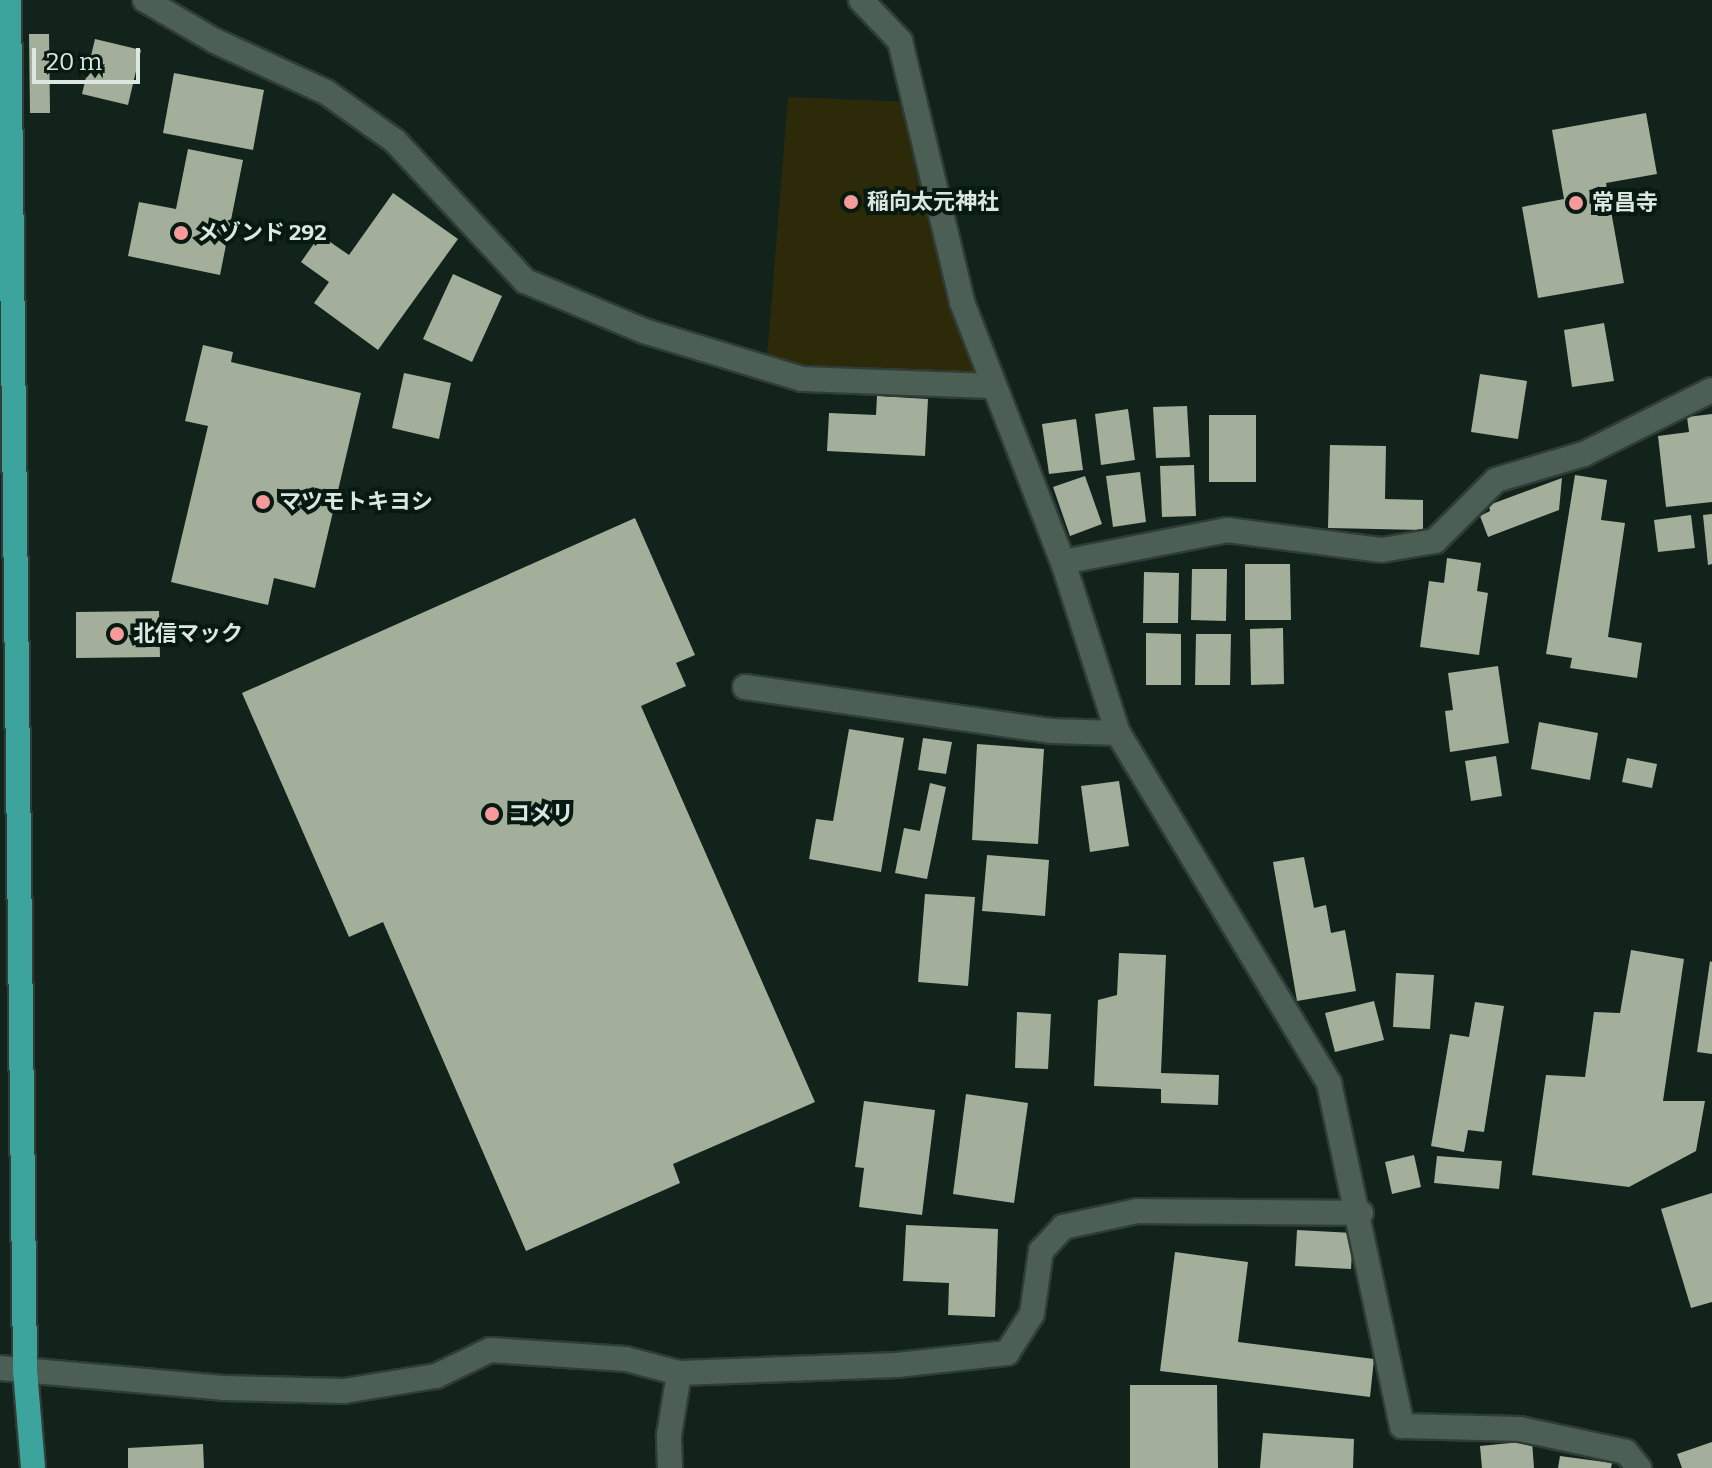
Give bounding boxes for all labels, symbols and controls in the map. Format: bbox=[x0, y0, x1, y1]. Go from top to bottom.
scale bar bbox=[36, 32, 144, 82]
text: 20 m bbox=[46, 48, 102, 76]
place label: 稲向太元神社 bbox=[867, 189, 999, 215]
place label: 常昌寺 bbox=[1592, 190, 1658, 216]
marker: 稲向太元神社 bbox=[842, 193, 860, 211]
marker: 常昌寺 bbox=[1567, 194, 1585, 212]
place label: メゾンド 292 bbox=[197, 220, 327, 246]
marker: メゾンド 292 bbox=[172, 224, 190, 242]
place label: マツモトキヨシ bbox=[279, 489, 433, 515]
marker: マツモトキヨシ bbox=[254, 493, 272, 511]
place label: 北信マック bbox=[133, 621, 243, 647]
marker: 北信マック bbox=[108, 625, 126, 643]
place label: コメリ bbox=[508, 801, 574, 827]
marker: コメリ bbox=[483, 805, 501, 823]

